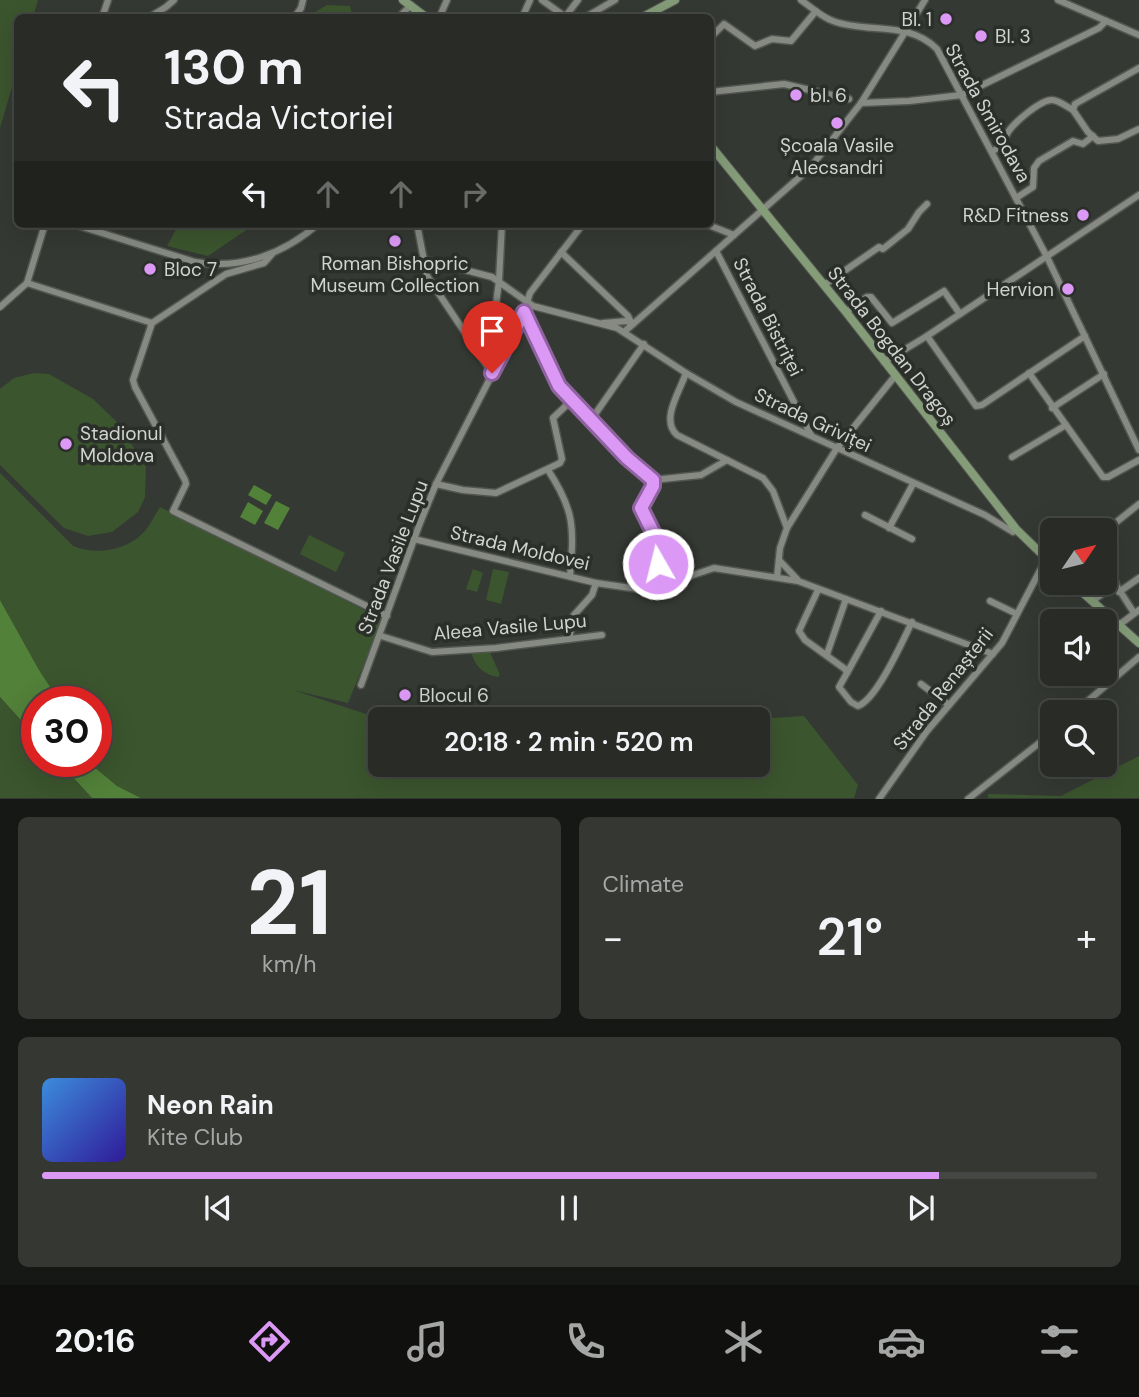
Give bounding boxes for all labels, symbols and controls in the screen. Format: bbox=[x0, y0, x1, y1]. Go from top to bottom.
place label: Bl. 1 bbox=[902, 7, 932, 32]
marker: Bl. 1 bbox=[938, 11, 954, 27]
place label: Bl. 3 bbox=[995, 24, 1031, 49]
marker: Bl. 3 bbox=[973, 28, 989, 44]
text: 130 m bbox=[164, 35, 304, 99]
street label: Strada Smirodava bbox=[939, 39, 1037, 187]
icon: left bbox=[49, 42, 140, 133]
place label: bl. 6 bbox=[810, 83, 847, 108]
marker: bl. 6 bbox=[788, 87, 804, 103]
text: Strada Victoriei bbox=[164, 97, 394, 139]
marker: Școala Vasile Alecsandri bbox=[829, 115, 845, 131]
place label: Școala Vasile Alecsandri bbox=[780, 133, 894, 180]
icon: left bbox=[236, 175, 274, 213]
icon: ahead bbox=[309, 175, 347, 213]
icon: ahead bbox=[382, 175, 420, 213]
icon: right bbox=[455, 175, 493, 213]
place label: R&D Fitness bbox=[963, 203, 1069, 228]
marker: R&D Fitness bbox=[1075, 207, 1091, 223]
marker: Roman Bishopric Museum Collection bbox=[387, 233, 403, 249]
place label: Roman Bishopric Museum Collection bbox=[310, 251, 480, 298]
street label: Strada Bistriței bbox=[727, 253, 809, 381]
place label: Bloc 7 bbox=[164, 257, 217, 282]
marker: Bloc 7 bbox=[142, 261, 158, 277]
street label: Strada Bogdan Dragoș bbox=[822, 261, 962, 431]
place label: Hervion bbox=[986, 277, 1054, 302]
marker: Hervion bbox=[1060, 281, 1076, 297]
pin bbox=[462, 301, 522, 373]
icon: arrive bbox=[473, 312, 511, 350]
street label: Strada Griviței bbox=[751, 382, 875, 458]
place label: Stadionul Moldova bbox=[80, 421, 163, 468]
marker: Stadionul Moldova bbox=[58, 436, 74, 452]
street label: Strada Vasile Lupu bbox=[352, 476, 434, 638]
north arrow bbox=[1040, 518, 1116, 595]
map controls bbox=[1040, 518, 1117, 777]
street label: Strada Moldovei bbox=[448, 520, 592, 576]
position arrow bbox=[621, 527, 695, 601]
street label: Aleea Vasile Lupu bbox=[432, 608, 588, 646]
button: sound bbox=[1040, 609, 1117, 686]
street label: Strada Renașterii bbox=[887, 623, 999, 755]
place label: Blocul 6 bbox=[419, 683, 489, 708]
speed limit sign: 30 bbox=[21, 686, 112, 777]
marker: Blocul 6 bbox=[397, 687, 413, 703]
button: search bbox=[1040, 700, 1117, 777]
text: 20:18 · 2 min · 520 m bbox=[444, 725, 694, 759]
text: 21 bbox=[246, 844, 332, 962]
text: Climate bbox=[603, 869, 684, 899]
text: 21° bbox=[816, 903, 883, 971]
text: − bbox=[603, 913, 623, 963]
text: + bbox=[1076, 913, 1097, 963]
text: km/h bbox=[262, 949, 316, 979]
text: Neon Rain bbox=[147, 1088, 274, 1122]
text: Kite Club bbox=[147, 1122, 243, 1152]
icon: previous bbox=[199, 1189, 237, 1227]
icon: pause bbox=[550, 1189, 588, 1227]
icon: next bbox=[902, 1189, 940, 1227]
icon: directions bbox=[245, 1317, 294, 1366]
icon: music bbox=[403, 1317, 452, 1366]
icon: phone bbox=[561, 1317, 610, 1366]
icon: climate bbox=[719, 1317, 768, 1366]
icon: car bbox=[877, 1317, 926, 1366]
icon: filters bbox=[1035, 1317, 1084, 1366]
text: 20:16 bbox=[55, 1320, 136, 1362]

